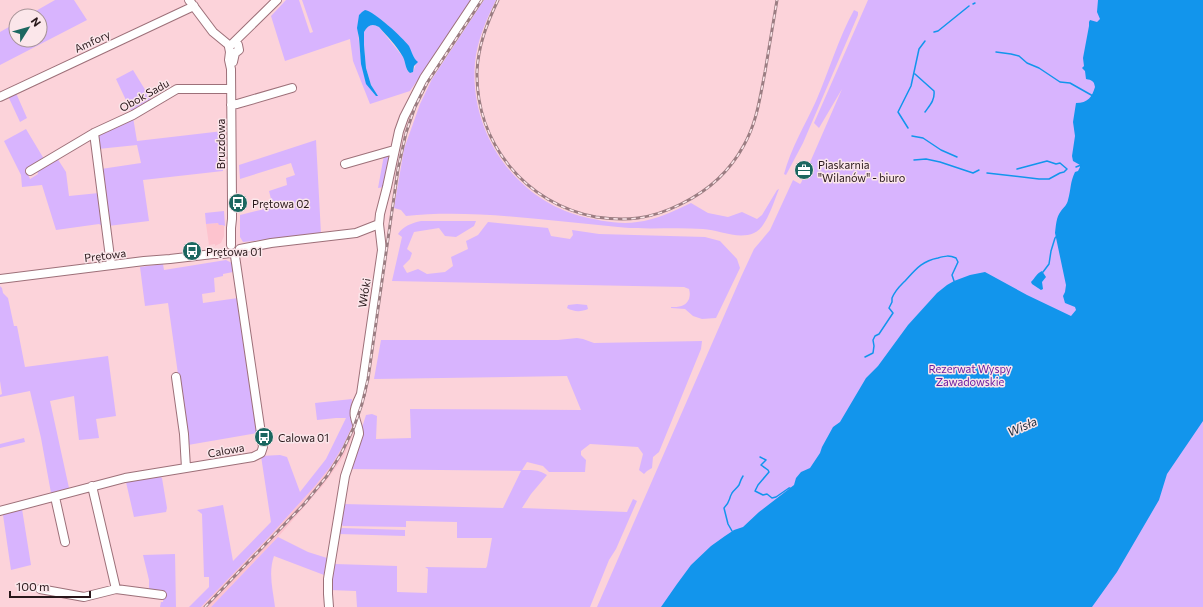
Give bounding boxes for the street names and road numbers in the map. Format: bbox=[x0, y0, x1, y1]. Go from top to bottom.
street label: Amfory bbox=[72, 27, 112, 55]
street label: Obok Sadu bbox=[117, 76, 171, 114]
street label: Bruzdowa bbox=[214, 119, 227, 169]
street label: Prętowa bbox=[83, 246, 127, 264]
street label: Włóki bbox=[355, 277, 373, 309]
street label: Calowa bbox=[207, 440, 245, 460]

